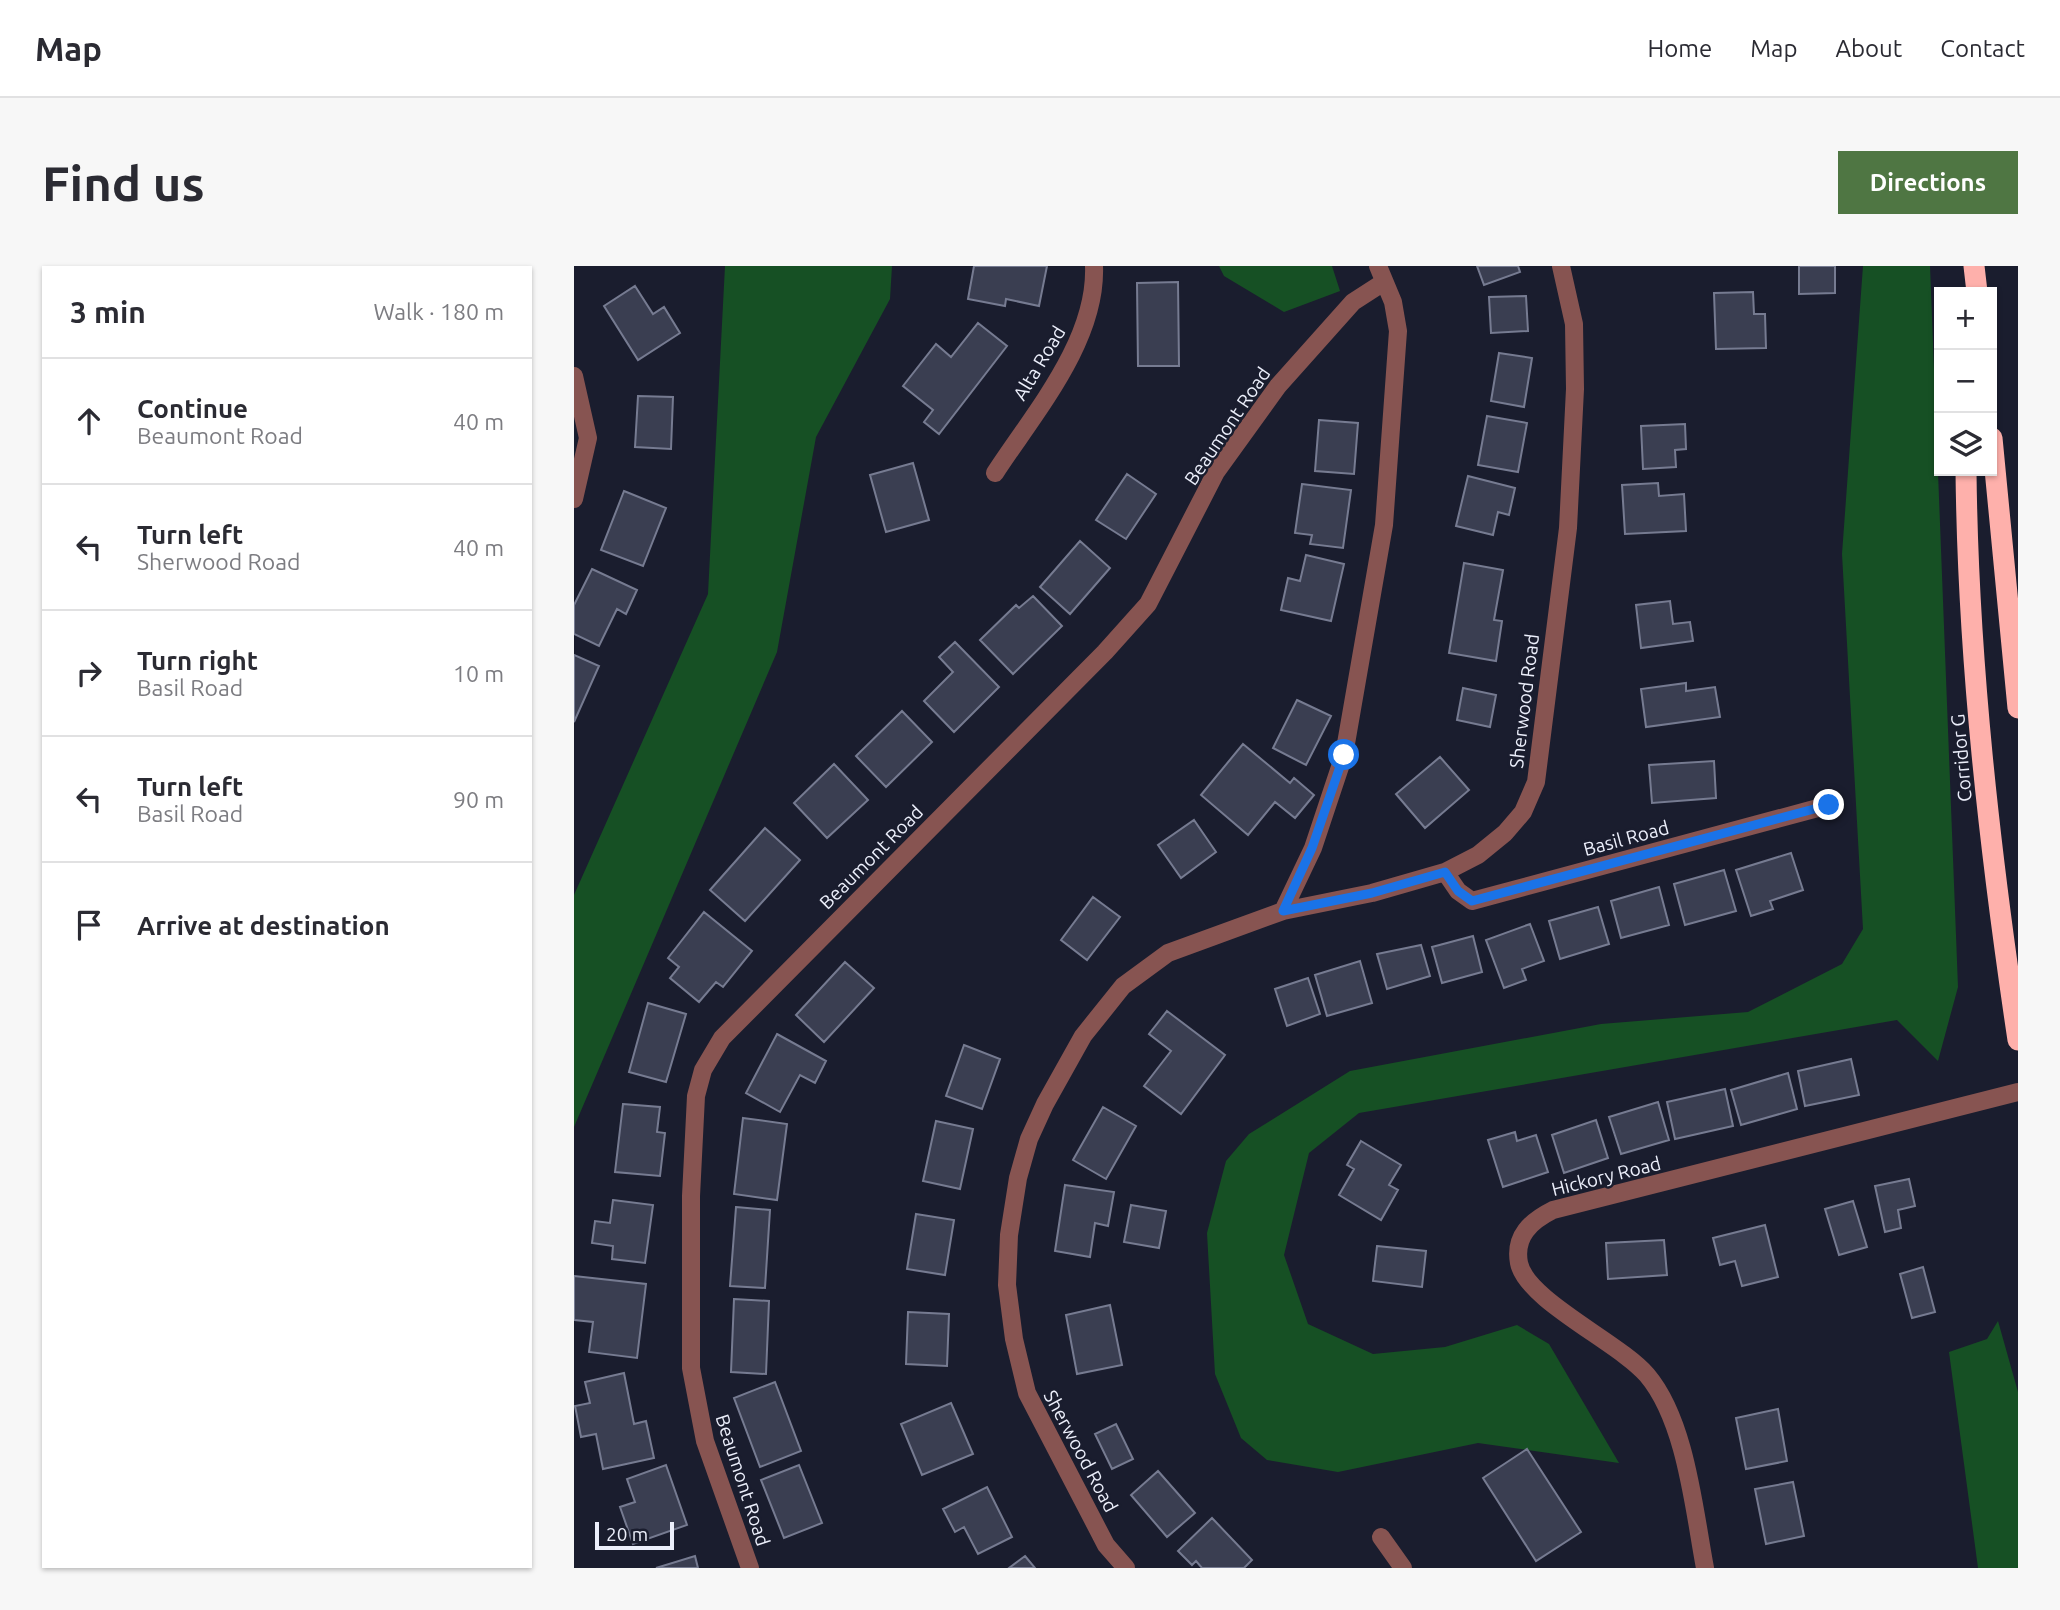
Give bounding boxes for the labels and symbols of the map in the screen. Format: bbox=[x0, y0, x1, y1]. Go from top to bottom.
street label: Alta Road bbox=[1008, 322, 1070, 404]
street label: Beaumont Road bbox=[1180, 363, 1274, 489]
street label: Sherwood Road bbox=[1505, 633, 1543, 769]
street label: Corridor G bbox=[1946, 713, 1976, 803]
route start bbox=[1328, 739, 1359, 770]
route end bbox=[1813, 789, 1844, 820]
street label: Beaumont Road bbox=[815, 801, 927, 913]
street label: Basil Road bbox=[1581, 816, 1671, 860]
street label: Hickory Road bbox=[1549, 1152, 1663, 1200]
street label: Sherwood Road bbox=[1040, 1386, 1122, 1516]
street label: Beaumont Road bbox=[711, 1411, 775, 1549]
scale bar bbox=[595, 1519, 674, 1551]

